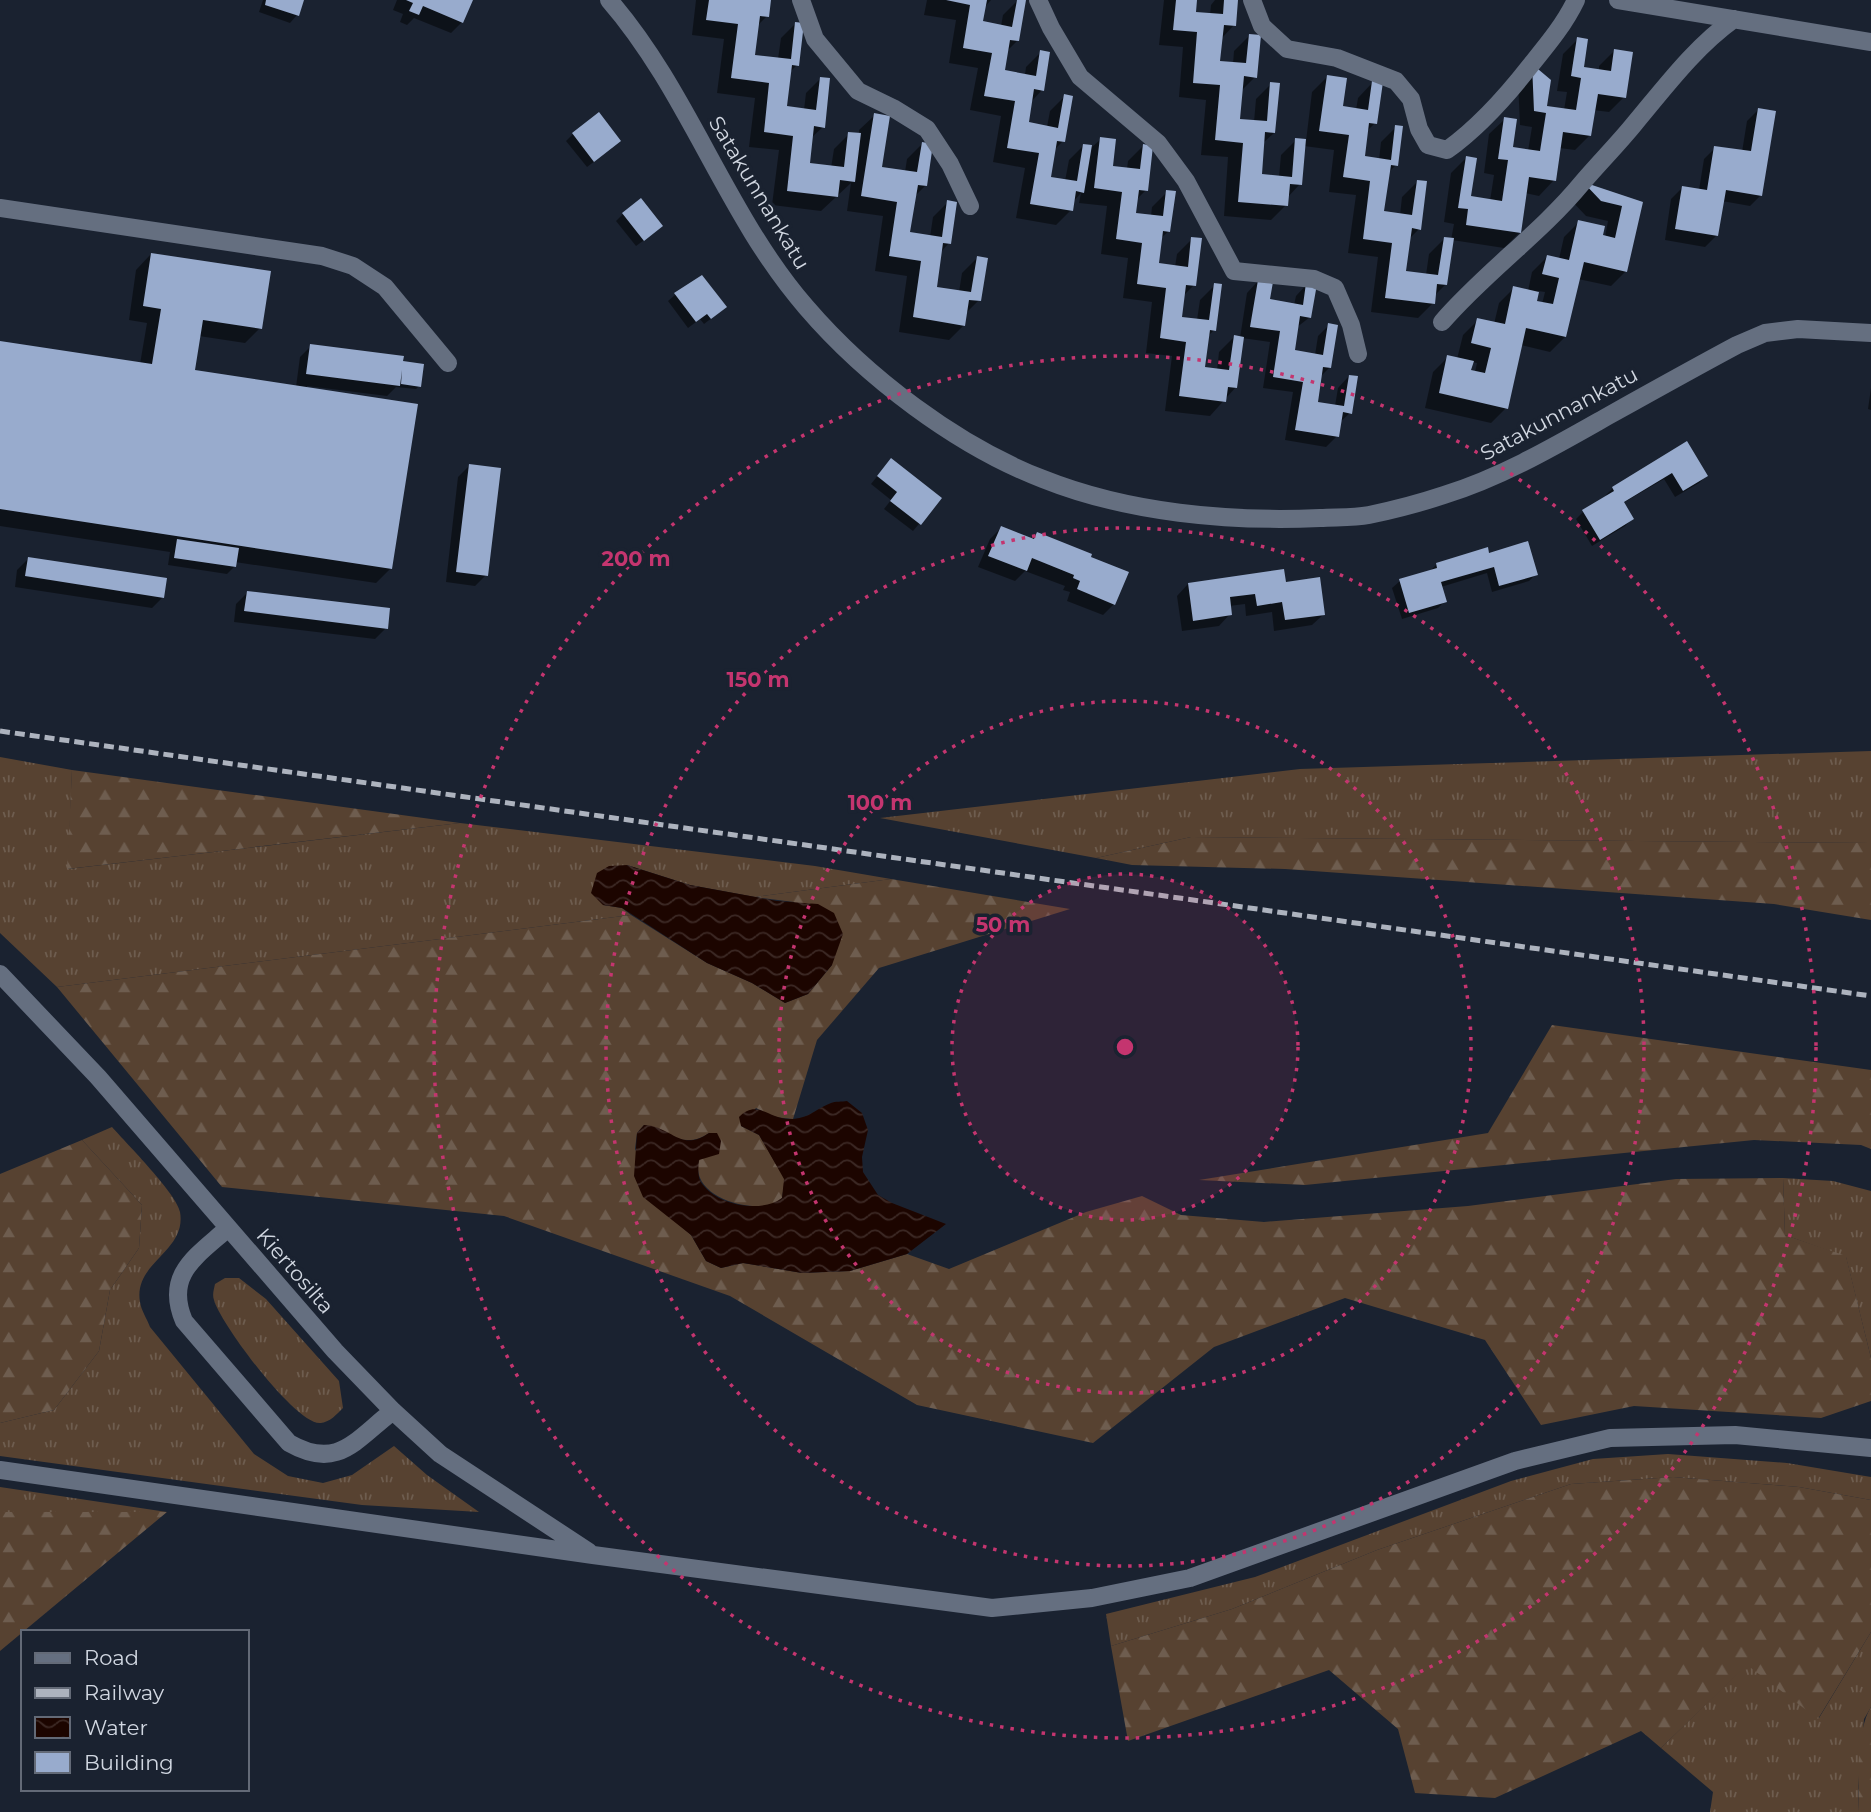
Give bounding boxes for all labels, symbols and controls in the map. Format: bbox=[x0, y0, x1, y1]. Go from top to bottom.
street label: Satakunnankatu bbox=[704, 111, 815, 274]
street label: Satakunnankatu bbox=[1476, 362, 1642, 466]
text: 200 m bbox=[602, 546, 670, 571]
text: 150 m bbox=[727, 667, 789, 692]
text: 100 m bbox=[848, 790, 912, 815]
text: 50 m bbox=[976, 912, 1030, 937]
centre of rings bbox=[1113, 1035, 1137, 1059]
street label: Kiertosilta bbox=[251, 1223, 339, 1319]
legend bbox=[21, 1630, 248, 1791]
text: Road bbox=[84, 1645, 139, 1670]
text: Railway bbox=[84, 1680, 165, 1705]
text: Water bbox=[84, 1715, 148, 1740]
text: Building bbox=[84, 1750, 174, 1775]

